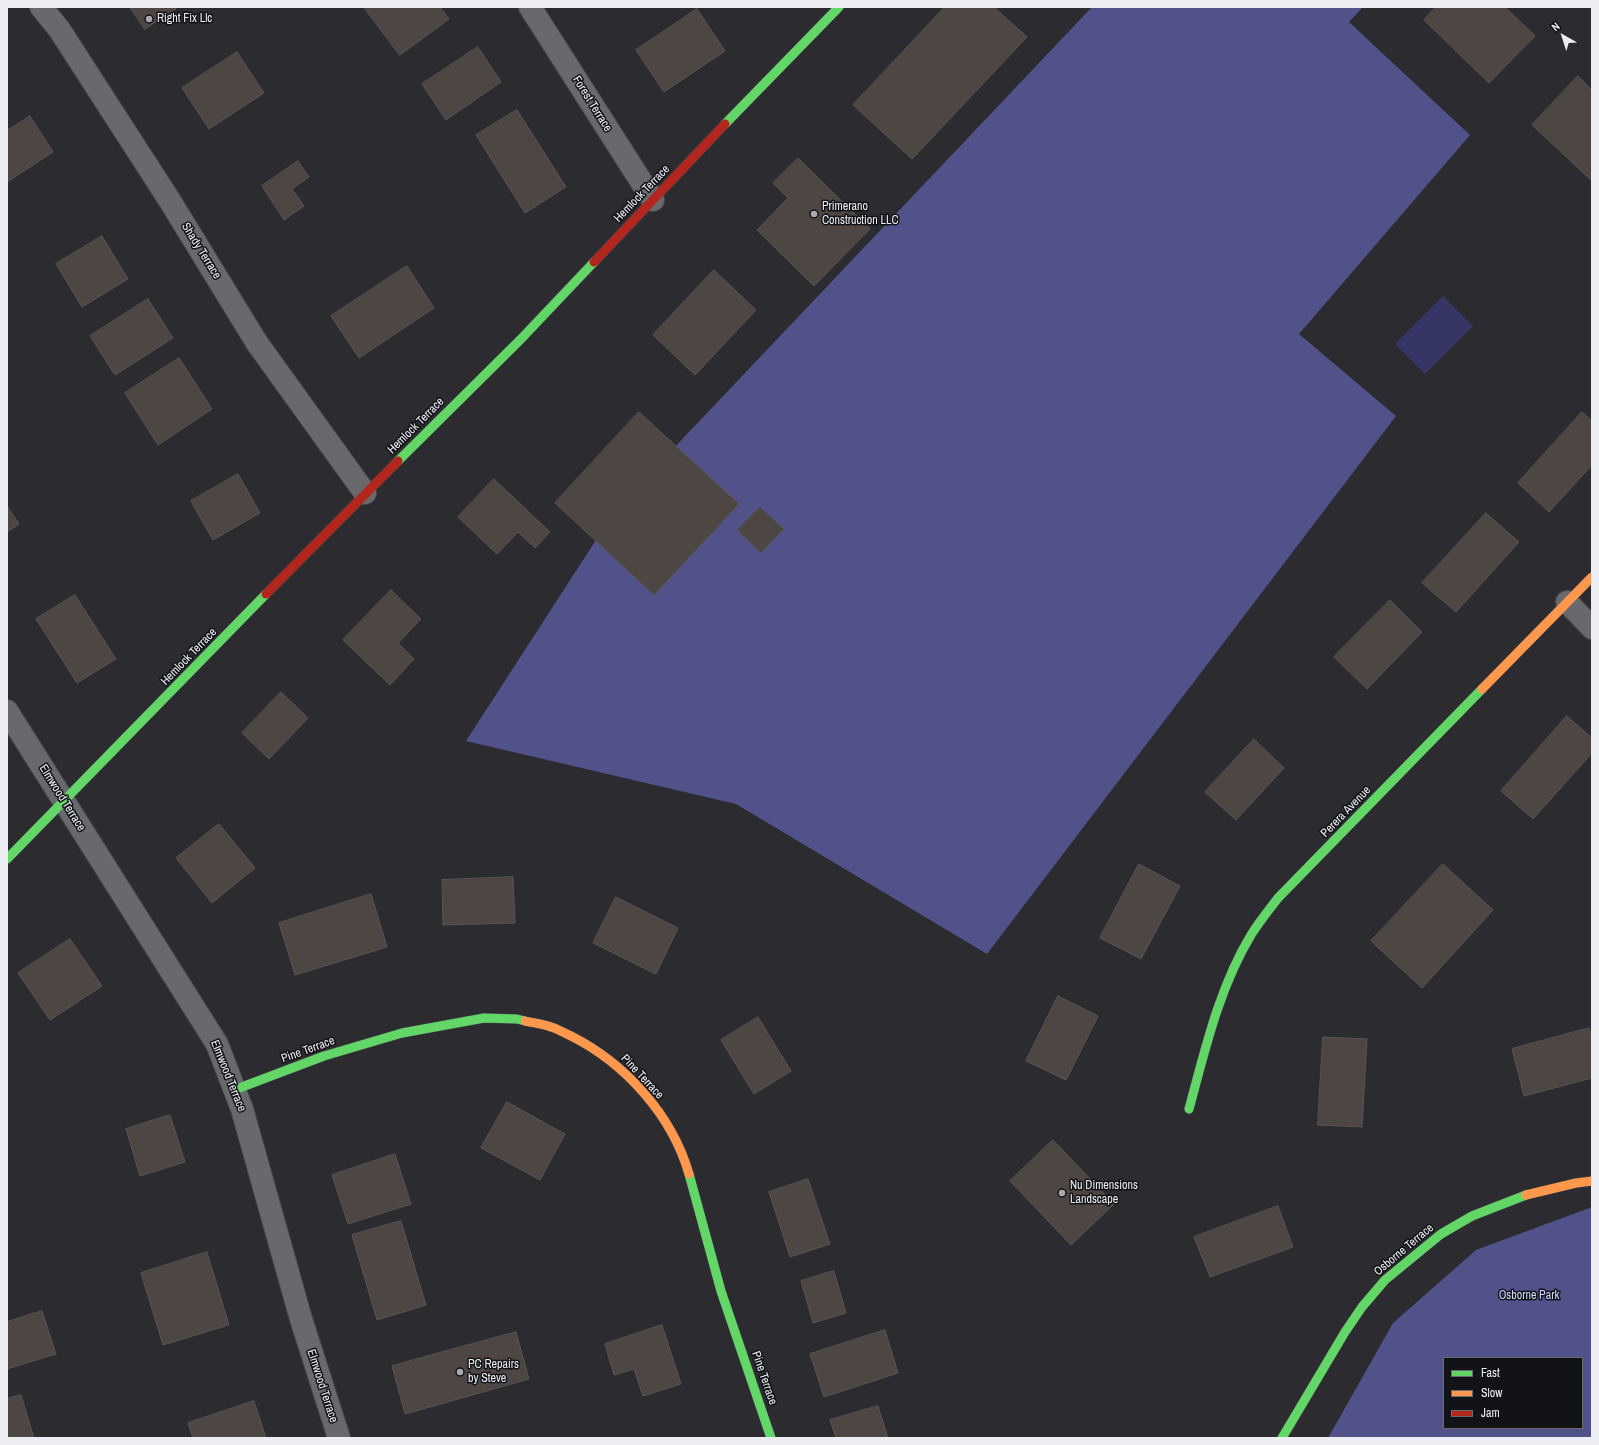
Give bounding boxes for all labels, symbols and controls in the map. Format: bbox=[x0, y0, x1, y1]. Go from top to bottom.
place label: Right Fix Llc bbox=[157, 12, 212, 26]
marker: Right Fix Llc bbox=[144, 14, 154, 24]
north arrow bbox=[1543, 16, 1583, 56]
text: N bbox=[1549, 19, 1562, 34]
street label: Forest Terrace bbox=[569, 73, 615, 135]
street label: Hemlock Terrace bbox=[611, 162, 673, 226]
place label: Primerano Construction LLC bbox=[822, 200, 899, 228]
marker: Primerano Construction LLC bbox=[809, 209, 819, 219]
street label: Shady Terrace bbox=[178, 220, 224, 282]
street label: Hemlock Terrace bbox=[385, 395, 447, 457]
street label: Hemlock Terrace bbox=[158, 625, 220, 689]
street label: Elmwood Terrace bbox=[36, 762, 88, 834]
street label: Perera Avenue bbox=[1318, 783, 1374, 841]
street label: Pine Terrace bbox=[279, 1034, 337, 1066]
street label: Elmwood Terrace bbox=[207, 1038, 249, 1114]
street label: Pine Terrace bbox=[618, 1052, 666, 1102]
place label: Nu Dimensions Landscape bbox=[1070, 1179, 1138, 1207]
marker: Nu Dimensions Landscape bbox=[1057, 1188, 1067, 1198]
street label: Osborne Terrace bbox=[1371, 1221, 1437, 1279]
park label: Osborne Park bbox=[1499, 1289, 1559, 1303]
street label: Elmwood Terrace bbox=[303, 1348, 341, 1424]
street label: Pine Terrace bbox=[748, 1349, 780, 1407]
legend bbox=[1443, 1357, 1583, 1429]
place label: PC Repairs by Steve bbox=[468, 1358, 519, 1386]
text: Fast bbox=[1481, 1365, 1500, 1381]
marker: PC Repairs by Steve bbox=[455, 1367, 465, 1377]
text: Slow bbox=[1481, 1385, 1502, 1401]
text: Jam bbox=[1481, 1405, 1500, 1421]

